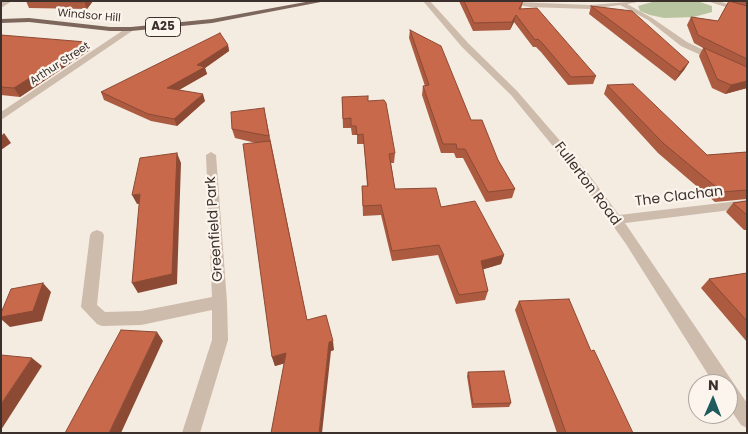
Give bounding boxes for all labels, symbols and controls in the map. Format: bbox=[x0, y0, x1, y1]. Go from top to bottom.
street label: Windsor Hill bbox=[57, 7, 121, 25]
road number: A25 bbox=[146, 18, 180, 36]
street label: Arthur Street bbox=[28, 40, 92, 88]
street label: Fullerton Road bbox=[550, 139, 624, 229]
street label: Greenfield Park bbox=[203, 176, 227, 282]
street label: The Clachan bbox=[634, 183, 724, 211]
north arrow bbox=[688, 374, 738, 424]
text: N bbox=[708, 375, 719, 395]

